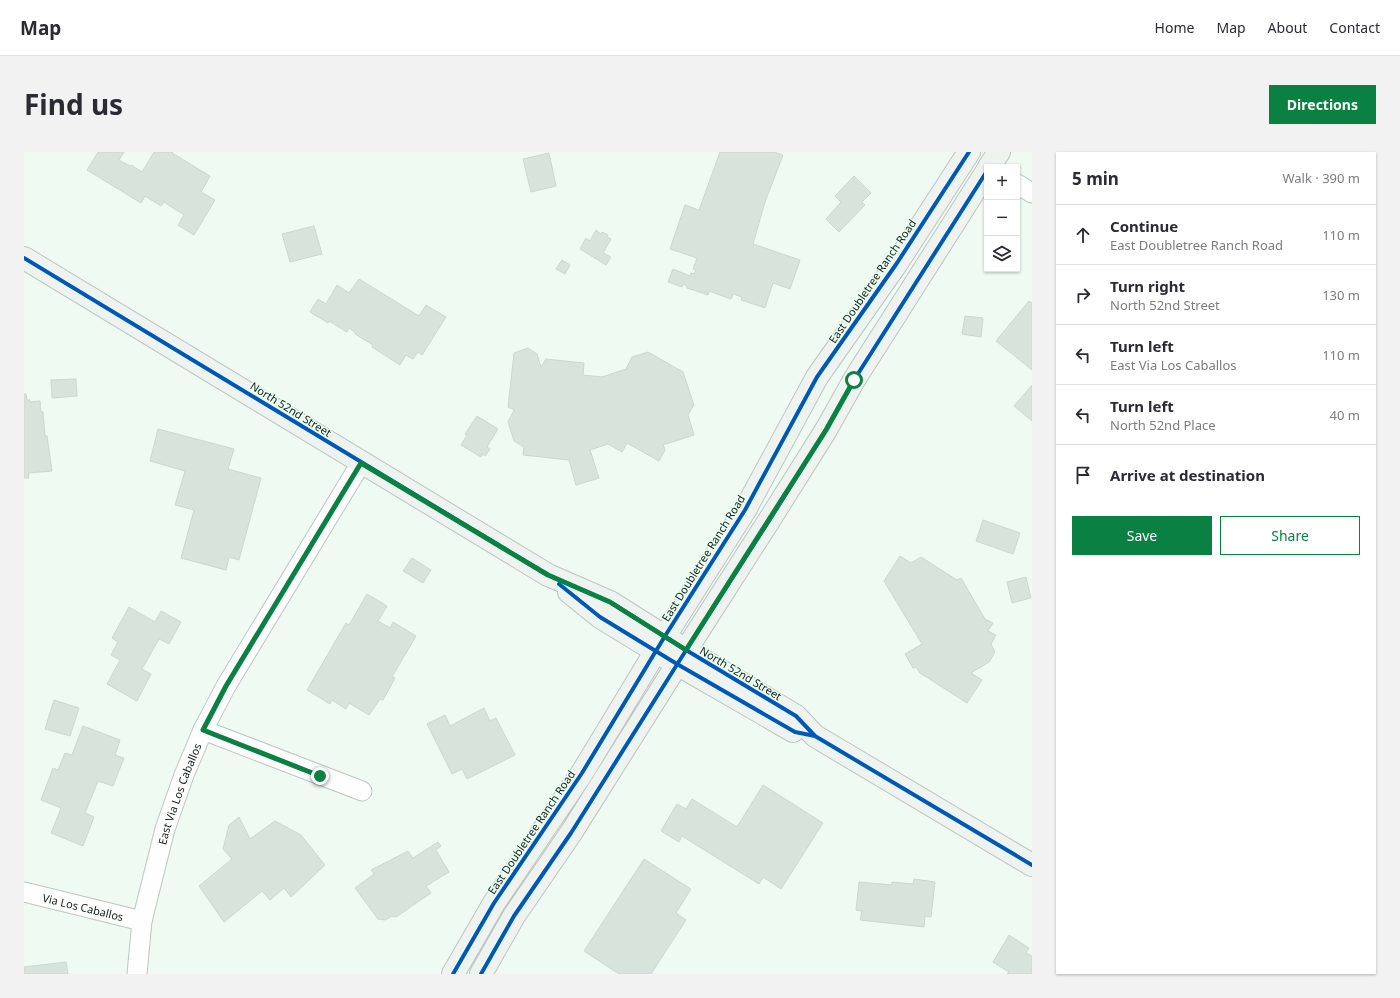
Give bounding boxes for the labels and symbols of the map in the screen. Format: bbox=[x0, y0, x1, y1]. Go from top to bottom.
street label: East Doubletree Ranch Road bbox=[825, 216, 919, 346]
route start bbox=[845, 371, 863, 389]
street label: North 52nd Street bbox=[248, 378, 334, 440]
street label: East Doubletree Ranch Road bbox=[658, 492, 748, 624]
street label: North 52nd Street bbox=[697, 643, 785, 703]
street label: East Via Los Caballos bbox=[154, 740, 204, 846]
route end bbox=[311, 767, 329, 785]
street label: East Doubletree Ranch Road bbox=[484, 767, 578, 897]
street label: Via Los Caballos bbox=[41, 889, 125, 924]

